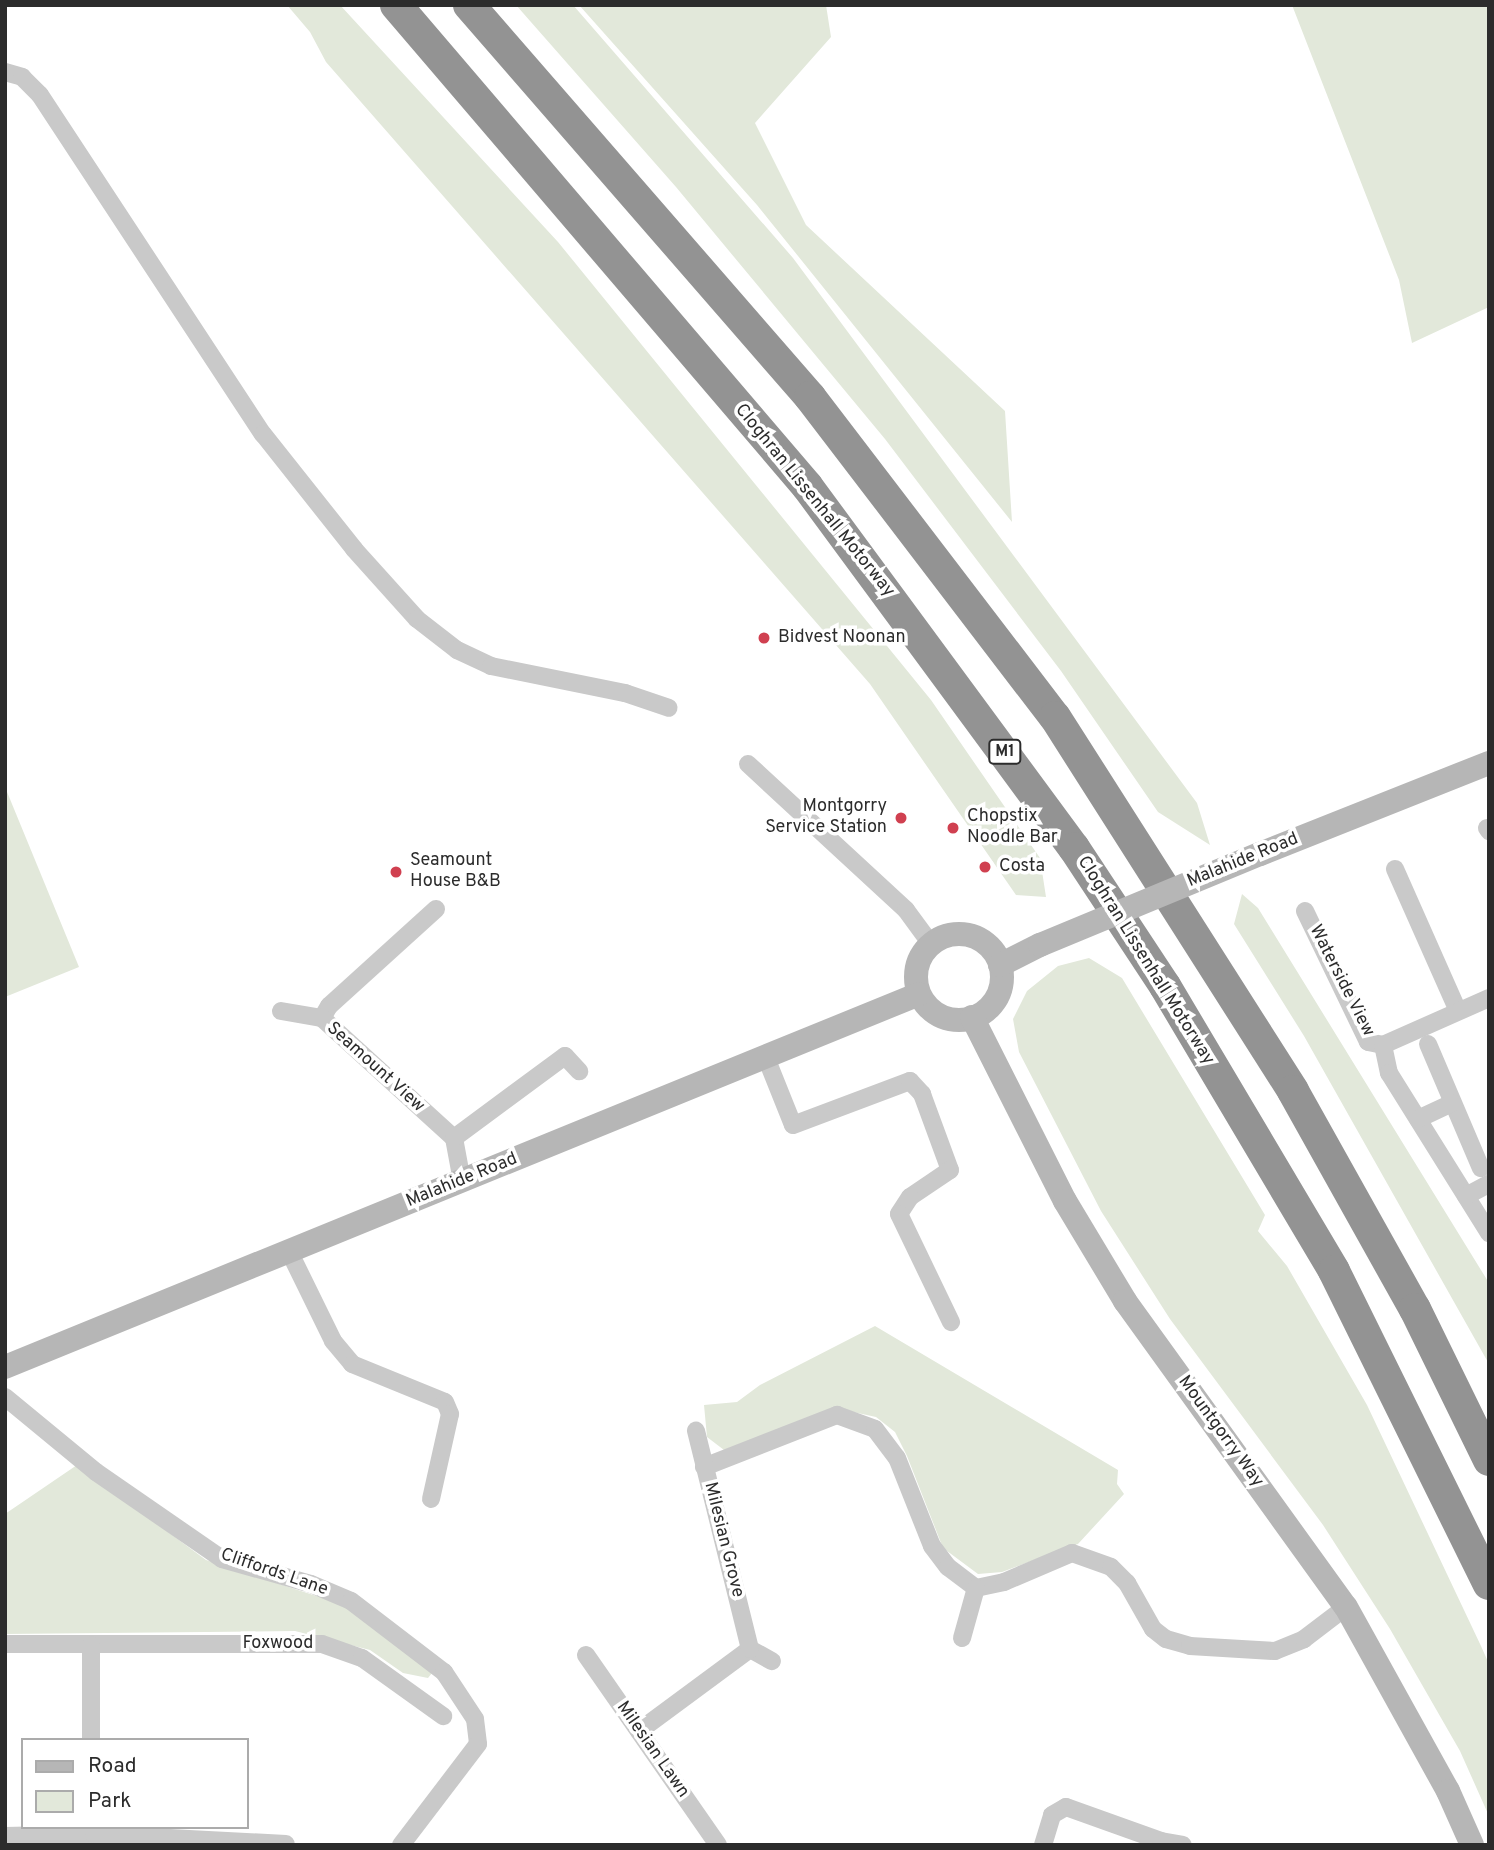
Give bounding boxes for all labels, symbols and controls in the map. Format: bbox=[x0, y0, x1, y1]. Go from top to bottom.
street label: Cloghran Lissenhall Motorway bbox=[729, 400, 899, 602]
place label: Bidvest Noonan bbox=[778, 627, 906, 649]
marker: Bidvest Noonan bbox=[756, 630, 772, 646]
road number: M1 bbox=[988, 740, 1023, 764]
place label: Montgorry Service Station bbox=[765, 797, 887, 840]
place label: Chopstix Noodle Bar bbox=[967, 807, 1058, 850]
marker: Montgorry Service Station bbox=[893, 810, 909, 826]
marker: Chopstix Noodle Bar bbox=[945, 820, 961, 836]
street label: Malahide Road bbox=[1184, 829, 1302, 893]
place label: Seamount House B&B bbox=[410, 851, 501, 894]
street label: Cloghran Lissenhall Motorway bbox=[1072, 853, 1218, 1069]
place label: Costa bbox=[999, 856, 1045, 878]
marker: Costa bbox=[977, 859, 993, 875]
marker: Seamount House B&B bbox=[388, 864, 404, 880]
street label: Waterside View bbox=[1303, 921, 1379, 1041]
street label: Seamount View bbox=[321, 1018, 429, 1118]
street label: Malahide Road bbox=[403, 1149, 521, 1213]
street label: Mountgorry Way bbox=[1172, 1372, 1268, 1492]
street label: Milesian Grove bbox=[698, 1480, 748, 1600]
street label: Cliffords Lane bbox=[217, 1545, 331, 1601]
street label: Foxwood bbox=[243, 1633, 313, 1655]
street label: Milesian Lawn bbox=[611, 1698, 693, 1802]
legend bbox=[21, 1738, 248, 1829]
text: Road bbox=[88, 1753, 137, 1780]
text: Park bbox=[88, 1788, 131, 1815]

